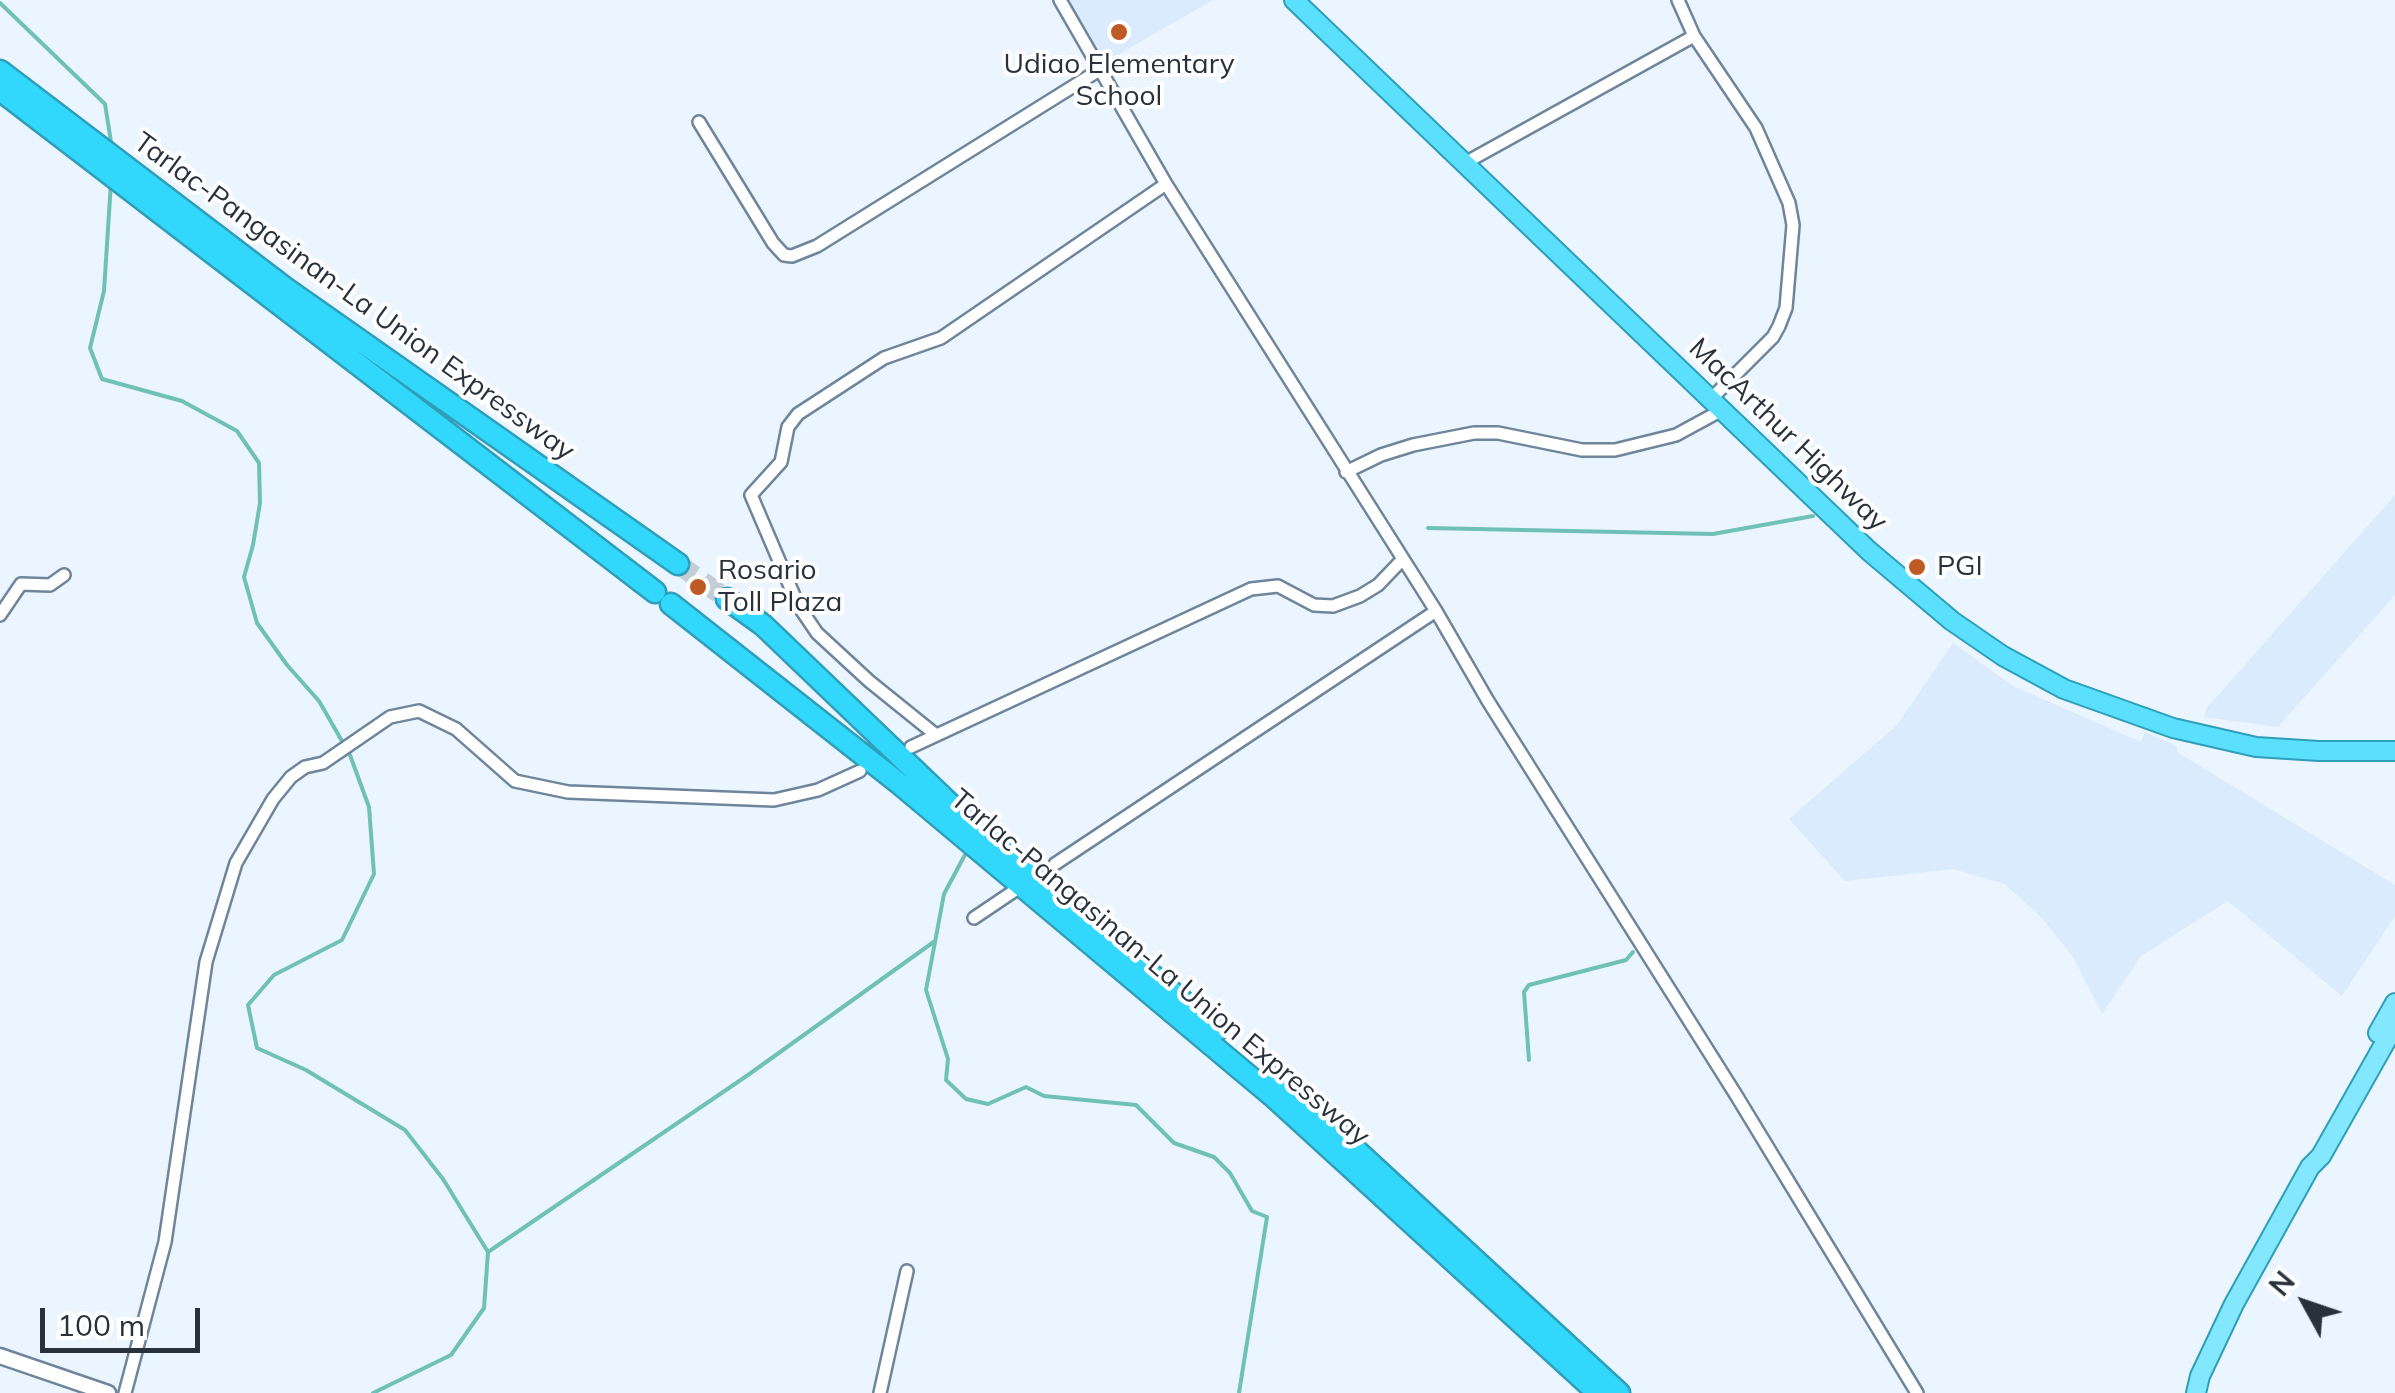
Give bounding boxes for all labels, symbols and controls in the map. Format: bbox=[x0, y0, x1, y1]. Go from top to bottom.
marker: Udiao Elementary School bbox=[1108, 21, 1130, 43]
place label: Udiao Elementary School bbox=[1003, 48, 1235, 114]
street label: Tarlac-Pangasinan-La Union Expressway bbox=[127, 126, 581, 468]
street label: MacArthur Highway bbox=[1682, 332, 1894, 538]
place label: PGI bbox=[1937, 550, 1983, 584]
place label: Rosario Toll Plaza bbox=[718, 554, 842, 620]
marker: PGI bbox=[1906, 556, 1928, 578]
marker: Rosario Toll Plaza bbox=[687, 576, 709, 598]
street label: Tarlac-Pangasinan-La Union Expressway bbox=[944, 783, 1376, 1153]
north arrow bbox=[2255, 1253, 2355, 1353]
text: N bbox=[2261, 1264, 2302, 1303]
scale bar bbox=[45, 1288, 205, 1350]
text: 100 m bbox=[57, 1306, 145, 1344]

